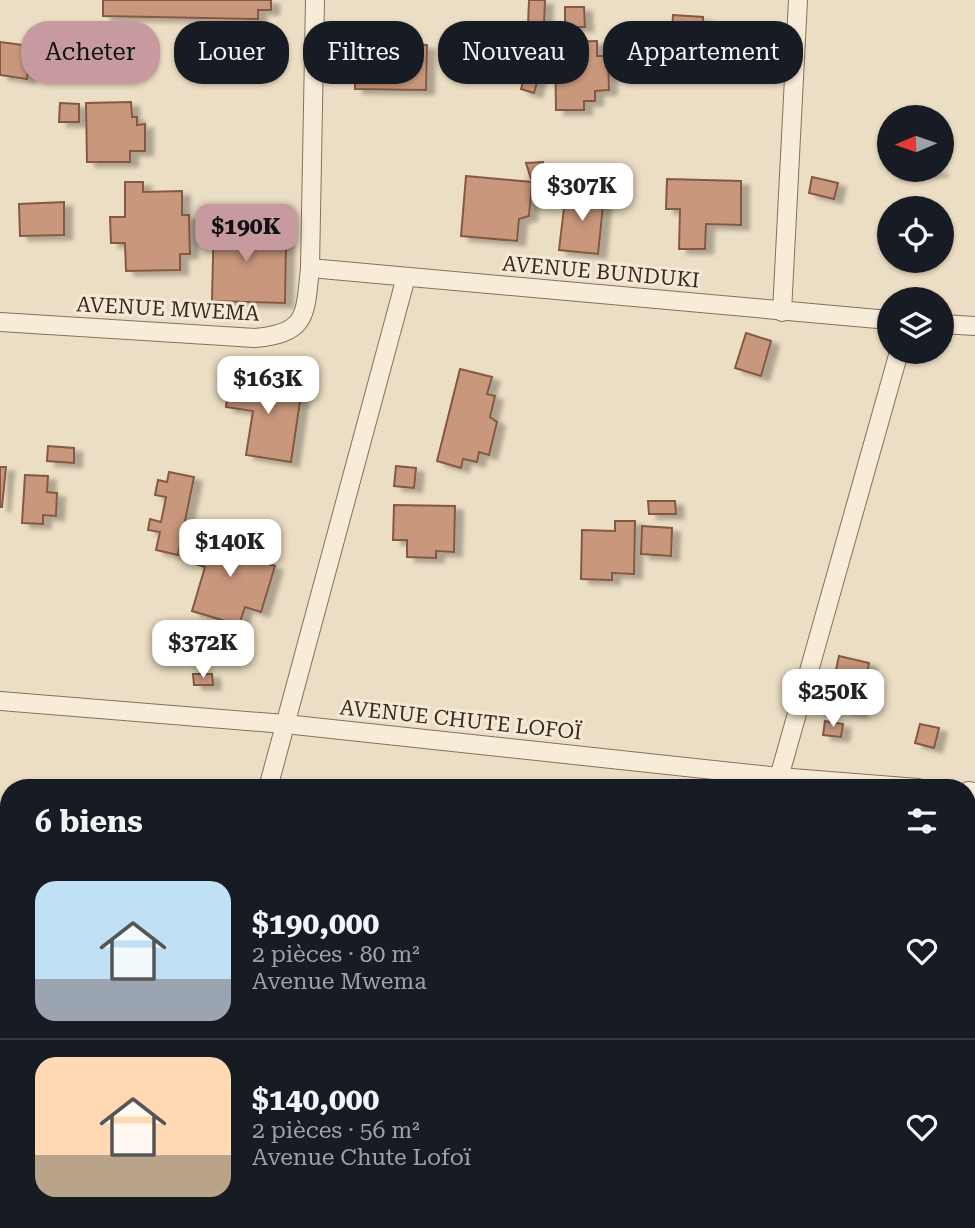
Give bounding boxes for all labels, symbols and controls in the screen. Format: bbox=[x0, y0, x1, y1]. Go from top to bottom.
chip: Acheter bbox=[21, 21, 160, 84]
chip: Louer bbox=[174, 21, 289, 84]
chip: Filtres bbox=[303, 21, 424, 84]
chip: Nouveau bbox=[438, 21, 589, 84]
chip: Appartement bbox=[603, 21, 803, 84]
north arrow bbox=[877, 105, 954, 182]
map controls bbox=[877, 105, 954, 364]
pin: $307K bbox=[533, 164, 631, 223]
text: $307K bbox=[547, 172, 617, 199]
button: locate bbox=[877, 196, 954, 273]
pin: $190K bbox=[197, 204, 295, 264]
text: $190K bbox=[211, 213, 281, 240]
street label: AVENUE BUNDUKI bbox=[501, 251, 701, 293]
button: layers bbox=[877, 287, 954, 364]
street label: AVENUE MWEMA bbox=[76, 292, 261, 326]
pin: $163K bbox=[219, 356, 317, 416]
text: $163K bbox=[233, 365, 303, 392]
pin: $140K bbox=[181, 520, 279, 579]
text: $140K bbox=[195, 528, 265, 555]
pin: $372K bbox=[154, 620, 252, 680]
text: $372K bbox=[168, 629, 238, 656]
pin: $250K bbox=[784, 670, 882, 729]
text: $250K bbox=[798, 678, 868, 705]
street label: AVENUE CHUTE LOFOÏ bbox=[339, 695, 583, 745]
icon: filters bbox=[903, 802, 941, 840]
text: 6 biens bbox=[35, 804, 143, 839]
text: $190,000 bbox=[252, 906, 379, 941]
icon: home bbox=[91, 909, 175, 993]
icon: heart bbox=[903, 932, 941, 970]
text: 2 pièces · 80 m² bbox=[252, 941, 420, 968]
text: Avenue Mwema bbox=[252, 968, 427, 995]
text: $140,000 bbox=[252, 1082, 379, 1117]
icon: home bbox=[91, 1085, 175, 1169]
icon: heart bbox=[903, 1108, 941, 1146]
text: 2 pièces · 56 m² bbox=[252, 1117, 420, 1144]
text: Avenue Chute Lofoï bbox=[252, 1144, 471, 1171]

